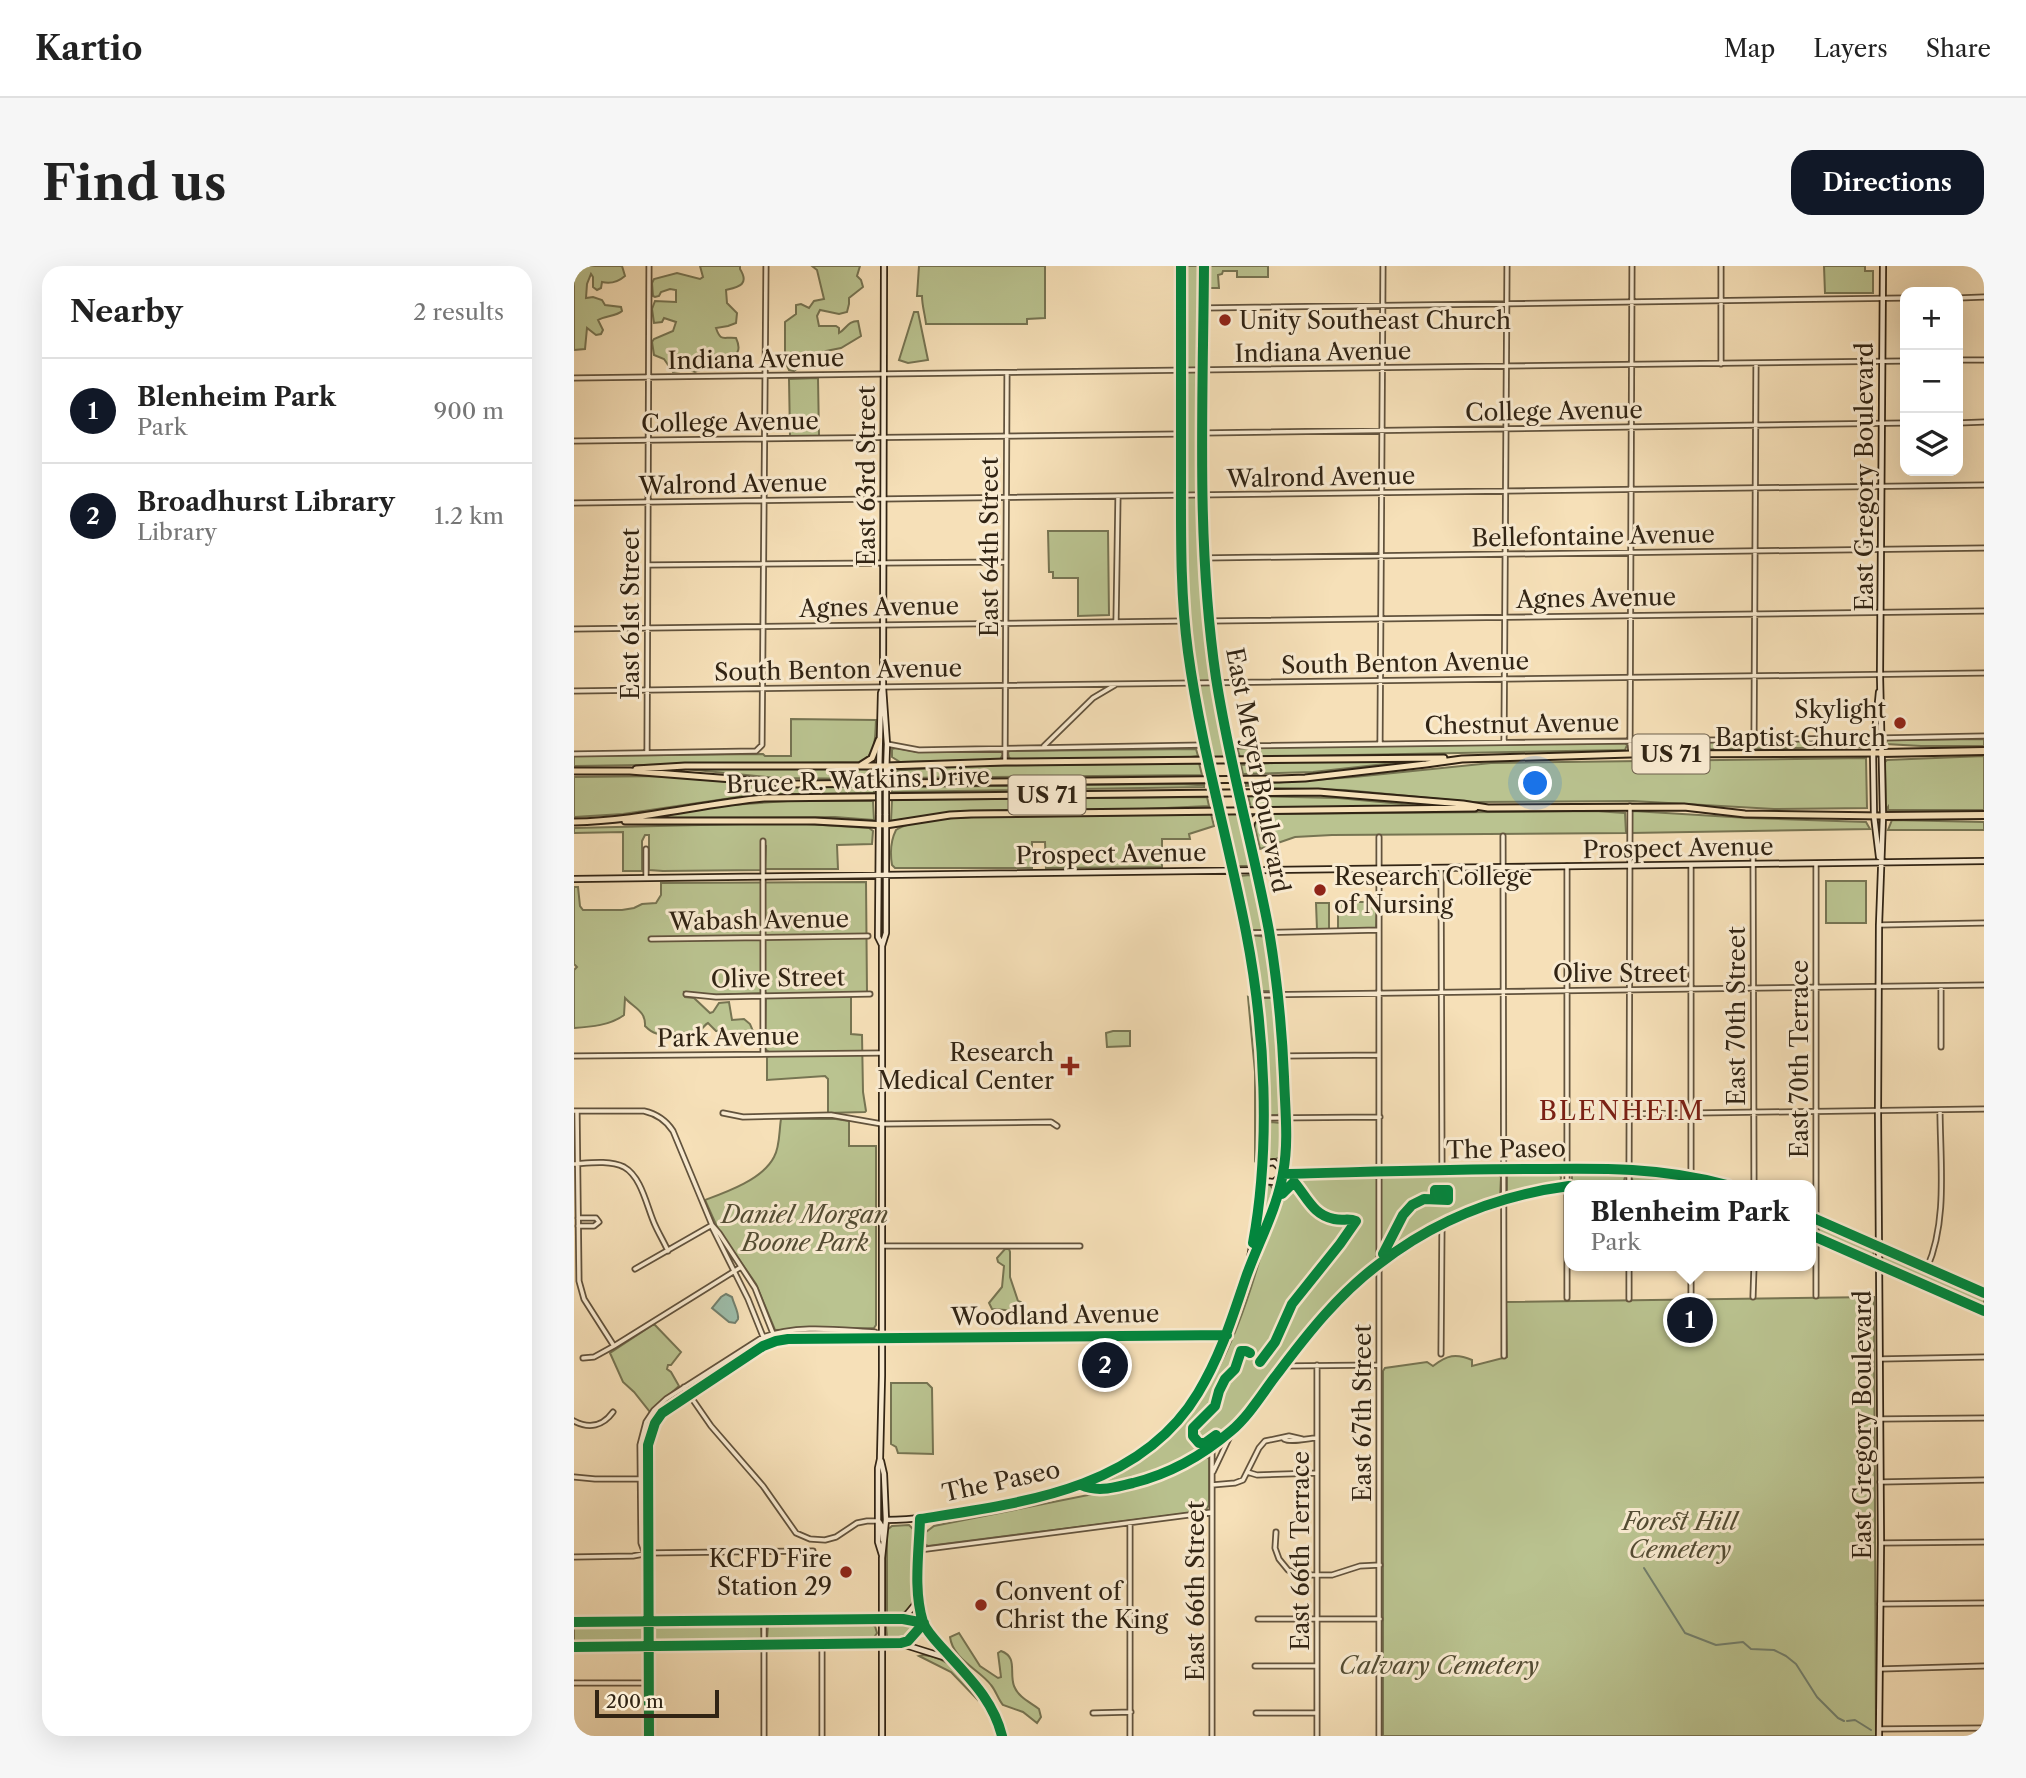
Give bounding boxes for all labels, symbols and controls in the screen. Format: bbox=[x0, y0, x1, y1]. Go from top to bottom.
text: Kartio bbox=[35, 28, 143, 69]
text: Map bbox=[1724, 34, 1775, 63]
text: Layers bbox=[1813, 34, 1888, 63]
text: Share bbox=[1926, 34, 1991, 63]
button: Directions bbox=[1791, 150, 1984, 215]
text: Find us bbox=[42, 152, 226, 213]
map controls bbox=[1900, 287, 1963, 476]
button: + bbox=[1900, 287, 1963, 350]
text: Nearby bbox=[70, 293, 183, 330]
text: 2 results bbox=[413, 298, 504, 326]
place label: Unity Southeast Church bbox=[1239, 306, 1511, 335]
marker: Unity Southeast Church bbox=[1217, 312, 1233, 328]
street label: Indiana Avenue bbox=[1234, 336, 1412, 368]
street label: East Gregory Boulevard bbox=[1850, 342, 1879, 612]
street label: Indiana Avenue bbox=[667, 343, 845, 375]
button: − bbox=[1900, 350, 1963, 413]
text: Blenheim Park bbox=[137, 381, 336, 413]
street label: East 63rd Street bbox=[852, 385, 881, 566]
street label: College Avenue bbox=[1465, 395, 1643, 427]
text: 1 bbox=[88, 397, 98, 425]
text: 900 m bbox=[434, 397, 504, 425]
street label: College Avenue bbox=[641, 406, 819, 438]
text: Park bbox=[137, 413, 187, 441]
button: layers bbox=[1900, 413, 1963, 476]
street label: East 64th Street bbox=[975, 456, 1004, 637]
street label: Walrond Avenue bbox=[1225, 461, 1416, 493]
street label: Walrond Avenue bbox=[637, 468, 828, 500]
text: Broadhurst Library bbox=[137, 486, 395, 518]
text: 2 bbox=[86, 502, 100, 530]
text: 1.2 km bbox=[434, 502, 504, 530]
text: Library bbox=[137, 518, 217, 546]
street label: Bellefontaine Avenue bbox=[1471, 519, 1715, 553]
street label: East 61st Street bbox=[616, 528, 645, 700]
street label: Agnes Avenue bbox=[1515, 582, 1676, 614]
street label: Agnes Avenue bbox=[798, 591, 959, 623]
street label: East Meyer Boulevard bbox=[1220, 645, 1296, 895]
street label: South Benton Avenue bbox=[1281, 646, 1529, 680]
street label: South Benton Avenue bbox=[714, 653, 962, 687]
place label: Skylight Baptist Church bbox=[1715, 695, 1887, 752]
street label: Chestnut Avenue bbox=[1424, 708, 1620, 740]
marker: Skylight Baptist Church bbox=[1892, 715, 1908, 731]
road number: US 71 bbox=[1632, 734, 1710, 774]
street label: Bruce R. Watkins Drive bbox=[725, 761, 991, 799]
your location bbox=[1518, 766, 1552, 800]
road number: US 71 bbox=[1008, 775, 1086, 814]
street label: Prospect Avenue bbox=[1582, 832, 1774, 864]
street label: Prospect Avenue bbox=[1015, 838, 1207, 870]
place label: Research College of Nursing bbox=[1334, 862, 1532, 919]
marker: Research College of Nursing bbox=[1312, 882, 1328, 898]
street label: Wabash Avenue bbox=[668, 904, 849, 936]
street label: East 70th Street bbox=[1722, 926, 1751, 1106]
street label: Olive Street bbox=[1553, 959, 1688, 988]
street label: East 70th Terrace bbox=[1785, 960, 1814, 1158]
street label: Olive Street bbox=[711, 962, 846, 994]
street label: Park Avenue bbox=[657, 1021, 799, 1053]
place label: Research Medical Center bbox=[877, 1038, 1054, 1095]
marker: Research Medical Center bbox=[1060, 1056, 1080, 1076]
district label: BLENHEIM bbox=[1539, 1095, 1705, 1127]
street label: The Paseo bbox=[1446, 1133, 1566, 1165]
popup bbox=[1564, 1180, 1816, 1271]
text: Blenheim Park bbox=[1591, 1196, 1789, 1228]
park label: Daniel Morgan Boone Park bbox=[719, 1200, 889, 1257]
text: Park bbox=[1591, 1228, 1641, 1256]
street label: East Gregory Boulevard bbox=[1848, 1290, 1877, 1560]
pin: 1 bbox=[1667, 1294, 1713, 1346]
street label: Woodland Avenue bbox=[950, 1299, 1159, 1331]
street label: East 67th Street bbox=[1348, 1324, 1377, 1502]
pin: 2 bbox=[1082, 1339, 1128, 1391]
street label: East 66th Terrace bbox=[1286, 1451, 1315, 1651]
street label: The Paseo bbox=[939, 1454, 1063, 1508]
street label: East 66th Street bbox=[1181, 1500, 1210, 1681]
park label: Forest Hill Cemetery bbox=[1620, 1507, 1740, 1564]
place label: KCFD Fire Station 29 bbox=[709, 1544, 832, 1601]
marker: KCFD Fire Station 29 bbox=[838, 1564, 854, 1580]
place label: Convent of Christ the King bbox=[995, 1577, 1168, 1634]
marker: Convent of Christ the King bbox=[973, 1597, 989, 1613]
park label: Calvary Cemetery bbox=[1339, 1651, 1539, 1680]
scale bar bbox=[595, 1687, 719, 1719]
text: 200 m bbox=[606, 1690, 664, 1713]

